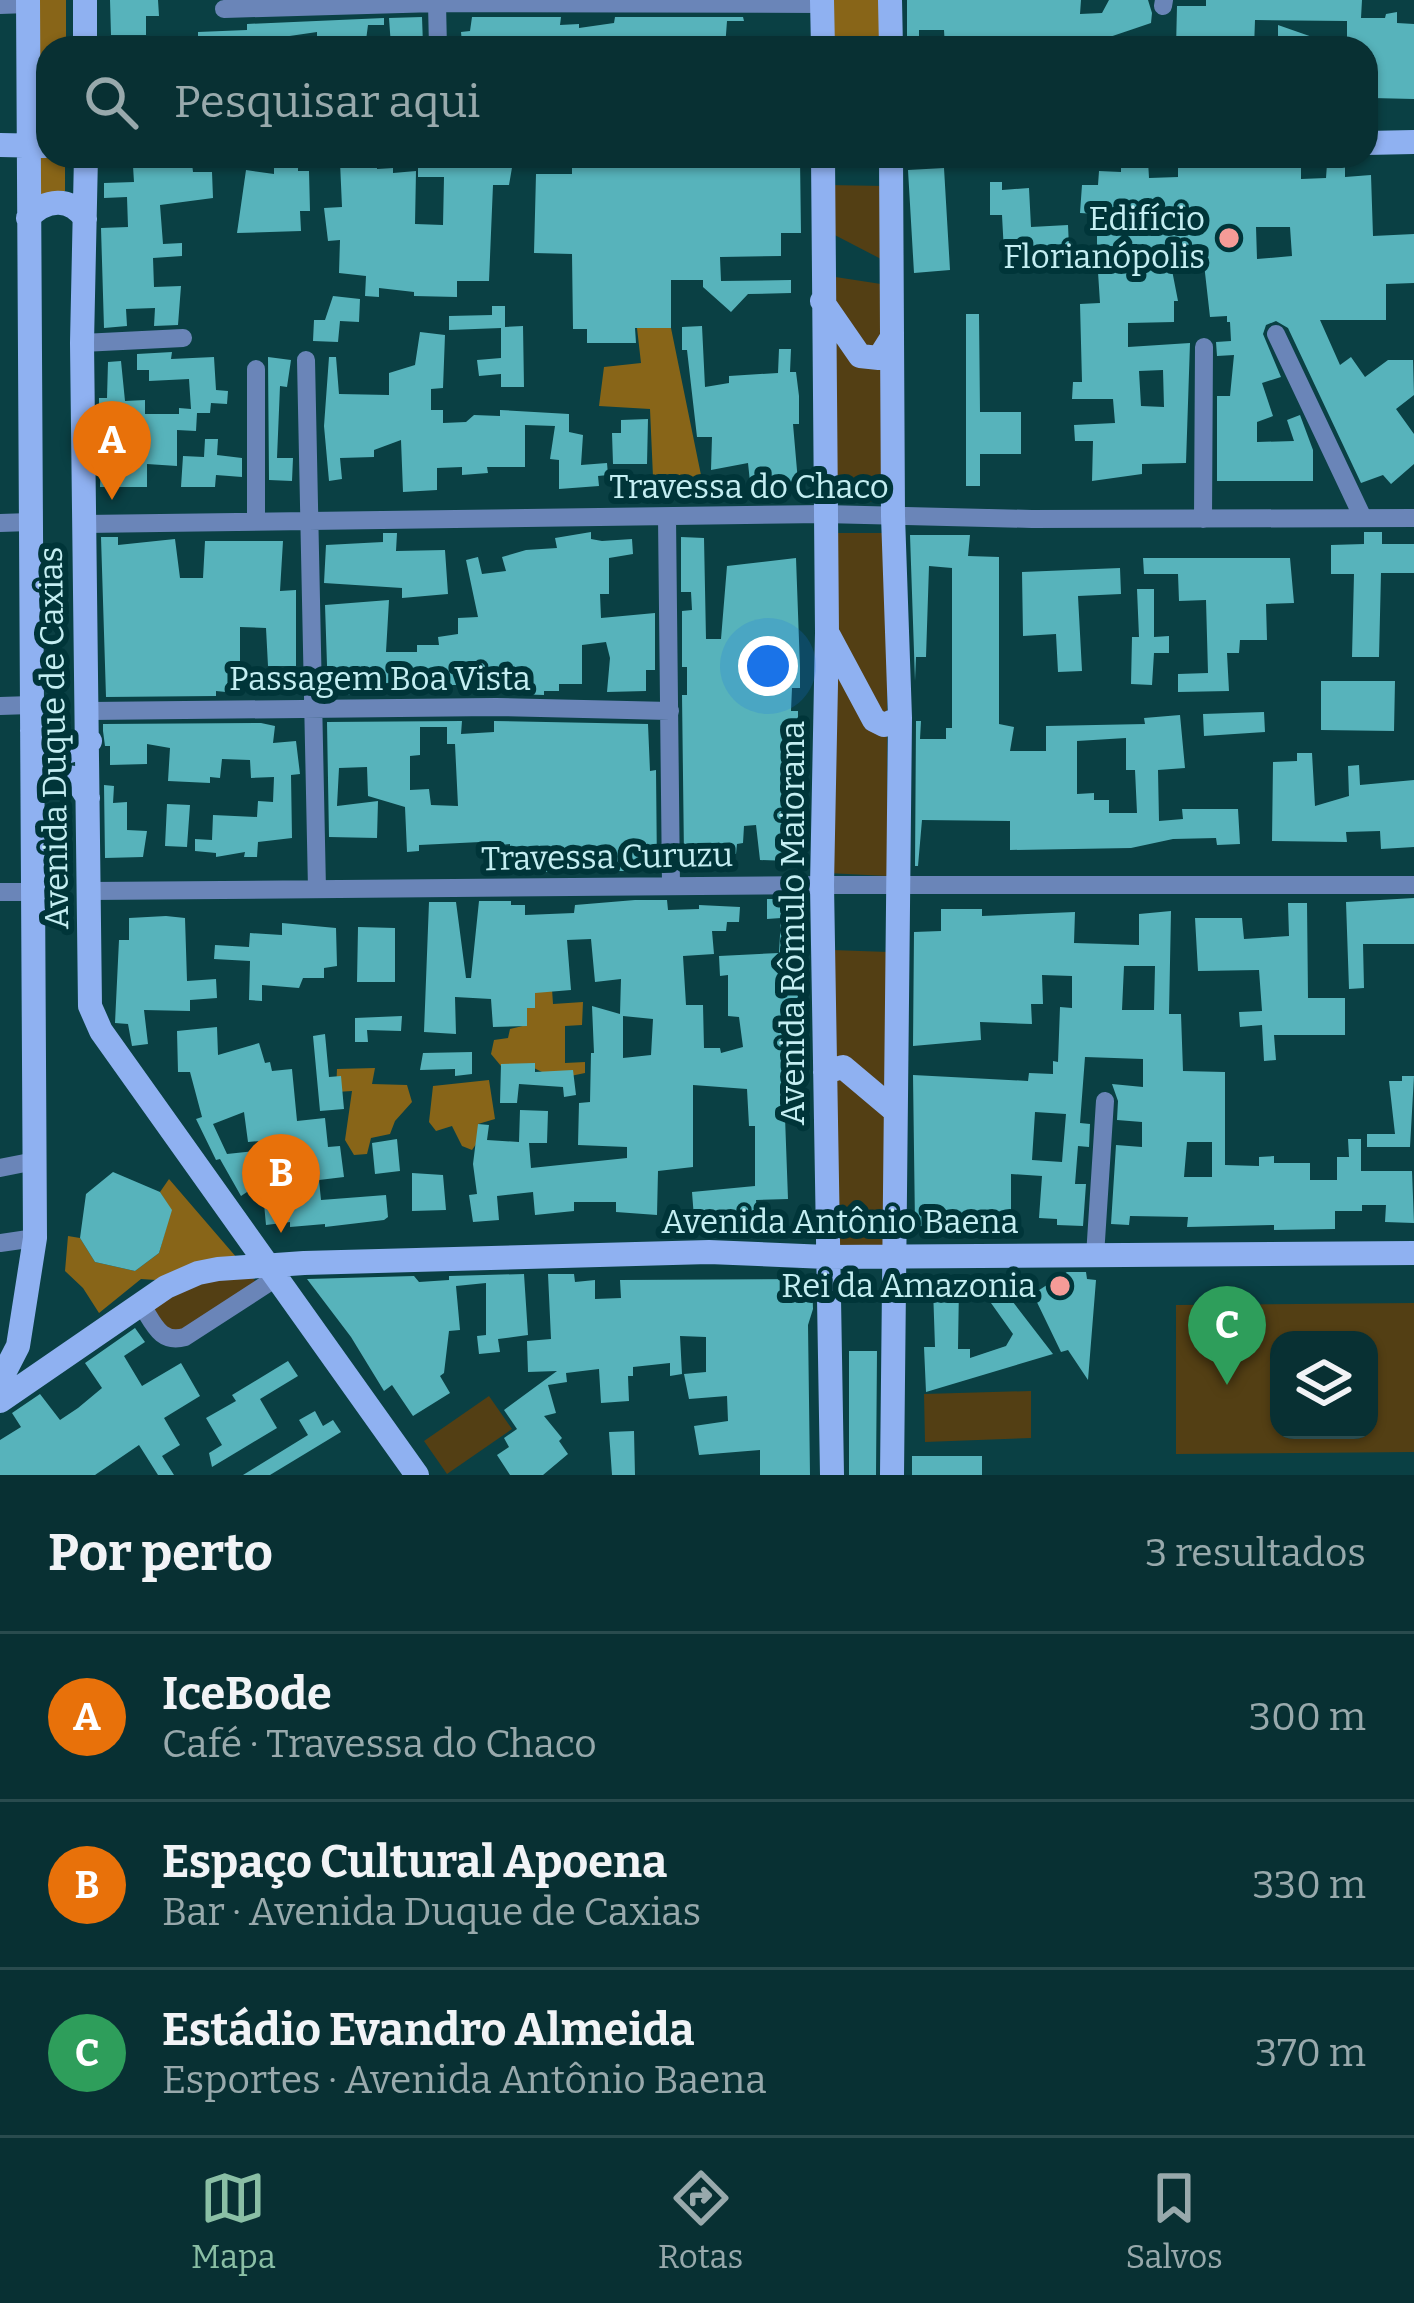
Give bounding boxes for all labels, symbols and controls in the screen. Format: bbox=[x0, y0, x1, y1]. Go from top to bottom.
search box bbox=[36, 36, 1378, 168]
icon: search bbox=[78, 69, 144, 135]
text: Pesquisar aqui bbox=[174, 75, 480, 129]
place label: Edifício Florianópolis bbox=[1003, 199, 1205, 277]
marker: Edifício Florianópolis bbox=[1216, 225, 1242, 251]
pin: A bbox=[73, 401, 151, 500]
street label: Travessa do Chaco bbox=[609, 467, 889, 507]
street label: Avenida Duque de Caxias bbox=[31, 546, 77, 930]
your location bbox=[738, 636, 798, 696]
street label: Passagem Boa Vista bbox=[229, 659, 531, 699]
street label: Avenida Rômulo Maiorana bbox=[773, 721, 813, 1125]
street label: Travessa Curuzu bbox=[481, 835, 733, 879]
pin: B bbox=[242, 1134, 320, 1233]
street label: Avenida Antônio Baena bbox=[661, 1202, 1019, 1242]
place label: Rei da Amazonia bbox=[781, 1266, 1036, 1306]
marker: Rei da Amazonia bbox=[1047, 1273, 1073, 1299]
pin: C bbox=[1188, 1286, 1266, 1385]
map controls bbox=[1270, 1331, 1378, 1439]
button: layers bbox=[1270, 1331, 1378, 1439]
text: Por perto bbox=[48, 1522, 273, 1584]
text: 3 resultados bbox=[1145, 1530, 1366, 1576]
text: IceBode bbox=[162, 1667, 332, 1721]
text: A bbox=[73, 1694, 101, 1740]
text: 300 m bbox=[1249, 1694, 1366, 1740]
text: Café · Travessa do Chaco bbox=[162, 1721, 597, 1767]
text: Espaço Cultural Apoena bbox=[162, 1835, 667, 1889]
text: B bbox=[74, 1862, 100, 1908]
text: 330 m bbox=[1252, 1862, 1366, 1908]
text: Bar · Avenida Duque de Caxias bbox=[162, 1889, 701, 1935]
text: Estádio Evandro Almeida bbox=[162, 2003, 695, 2057]
text: C bbox=[75, 2030, 99, 2076]
text: 370 m bbox=[1255, 2030, 1366, 2076]
text: Esportes · Avenida Antônio Baena bbox=[162, 2057, 766, 2103]
tab: Mapa bbox=[191, 2165, 276, 2277]
tab: Rotas bbox=[658, 2165, 743, 2277]
tab: Salvos bbox=[1125, 2165, 1223, 2277]

